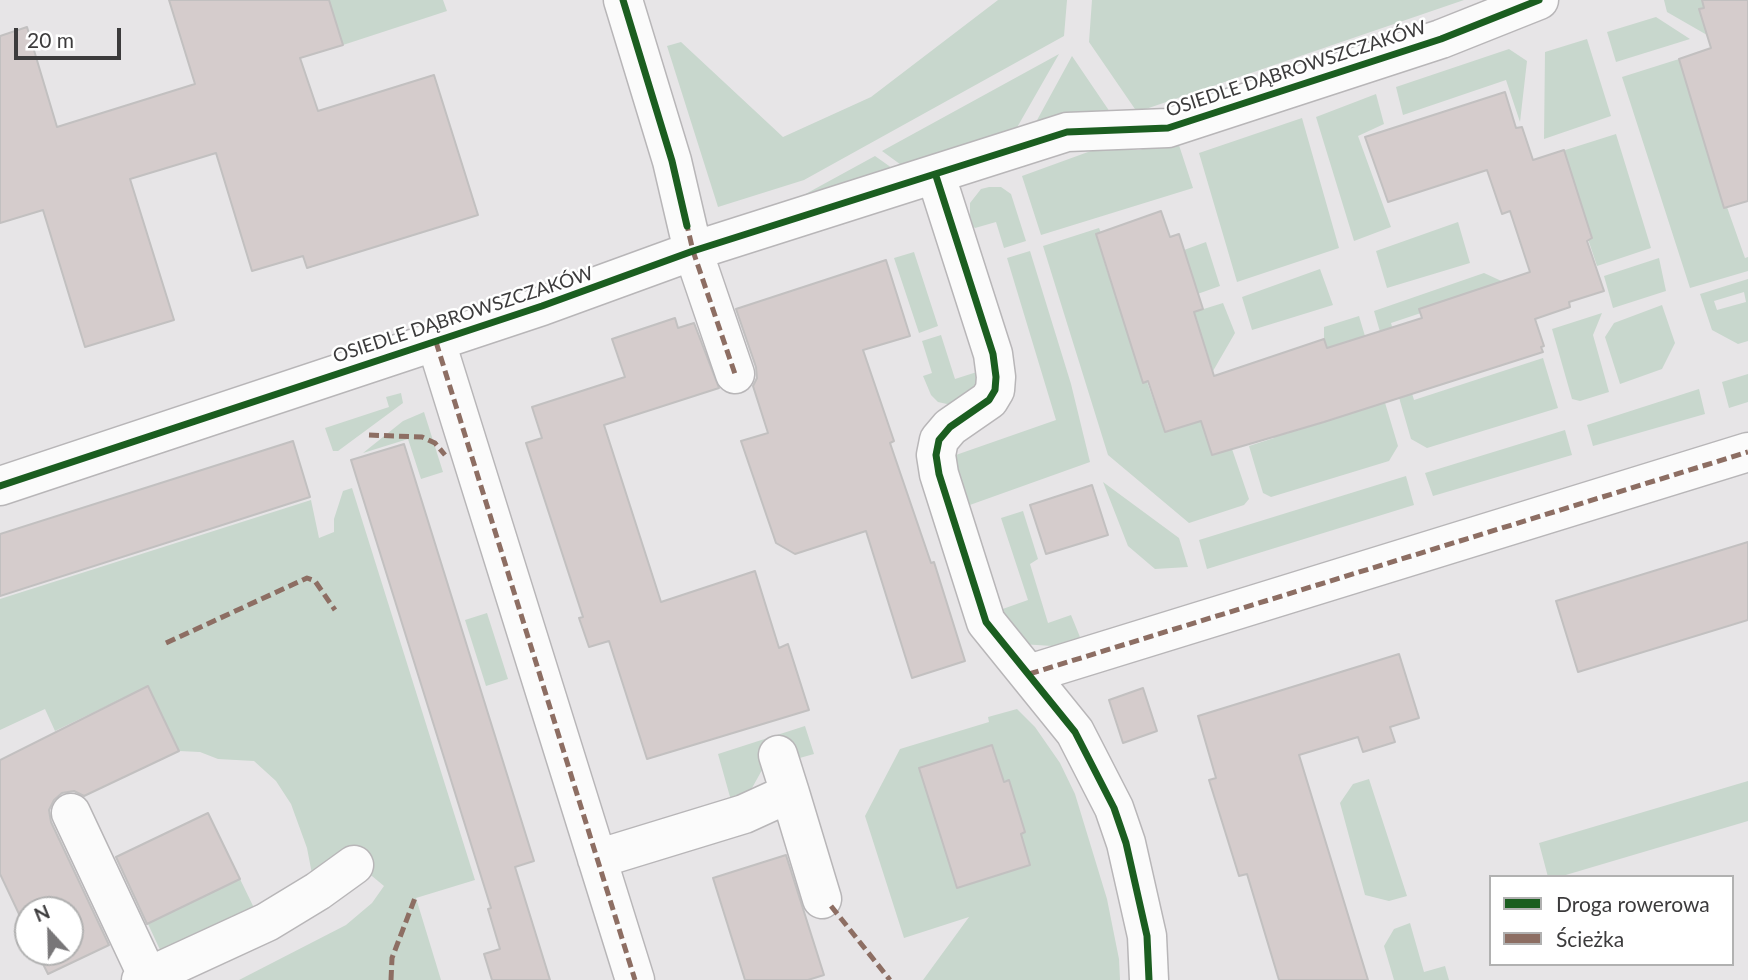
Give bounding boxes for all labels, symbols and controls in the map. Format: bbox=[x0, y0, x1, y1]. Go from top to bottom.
scale bar bbox=[18, 14, 124, 58]
street label: OSIEDLE DĄBROWSZCZAKÓW bbox=[1163, 16, 1429, 122]
text: 20 m bbox=[27, 27, 74, 52]
street label: OSIEDLE DĄBROWSZCZAKÓW bbox=[330, 262, 596, 368]
legend bbox=[1489, 875, 1734, 966]
text: Droga rowerowa bbox=[1556, 891, 1710, 916]
north arrow bbox=[14, 896, 84, 966]
text: N bbox=[31, 900, 53, 926]
text: Ścieżka bbox=[1556, 926, 1624, 951]

